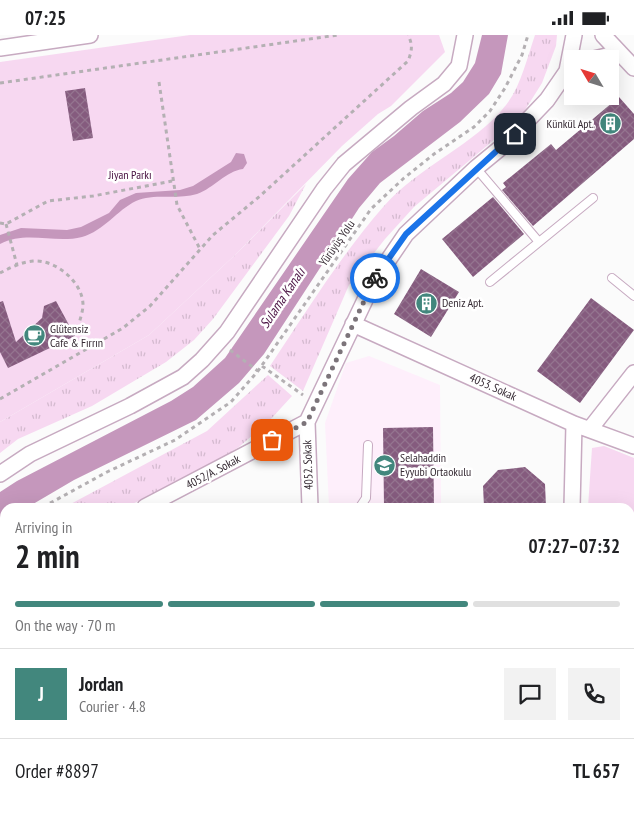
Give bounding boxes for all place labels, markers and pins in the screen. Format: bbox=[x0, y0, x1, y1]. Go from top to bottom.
building icon: Künkül Apt. bbox=[598, 112, 622, 136]
pin bbox=[494, 113, 536, 155]
place label: Künkül Apt. bbox=[546, 116, 594, 131]
building icon: Deniz Apt. bbox=[414, 291, 438, 315]
place label: Deniz Apt. bbox=[442, 295, 484, 310]
place label: Glütensiz Cafe & Fırrın bbox=[50, 321, 103, 350]
cafe icon: Glütensiz Cafe & Fırrın bbox=[22, 324, 46, 348]
pin bbox=[251, 419, 293, 461]
place label: Selahaddin Eyyubi Ortaokulu bbox=[400, 450, 471, 479]
school or university icon: Selahaddin Eyyubi Ortaokulu bbox=[372, 453, 396, 477]

